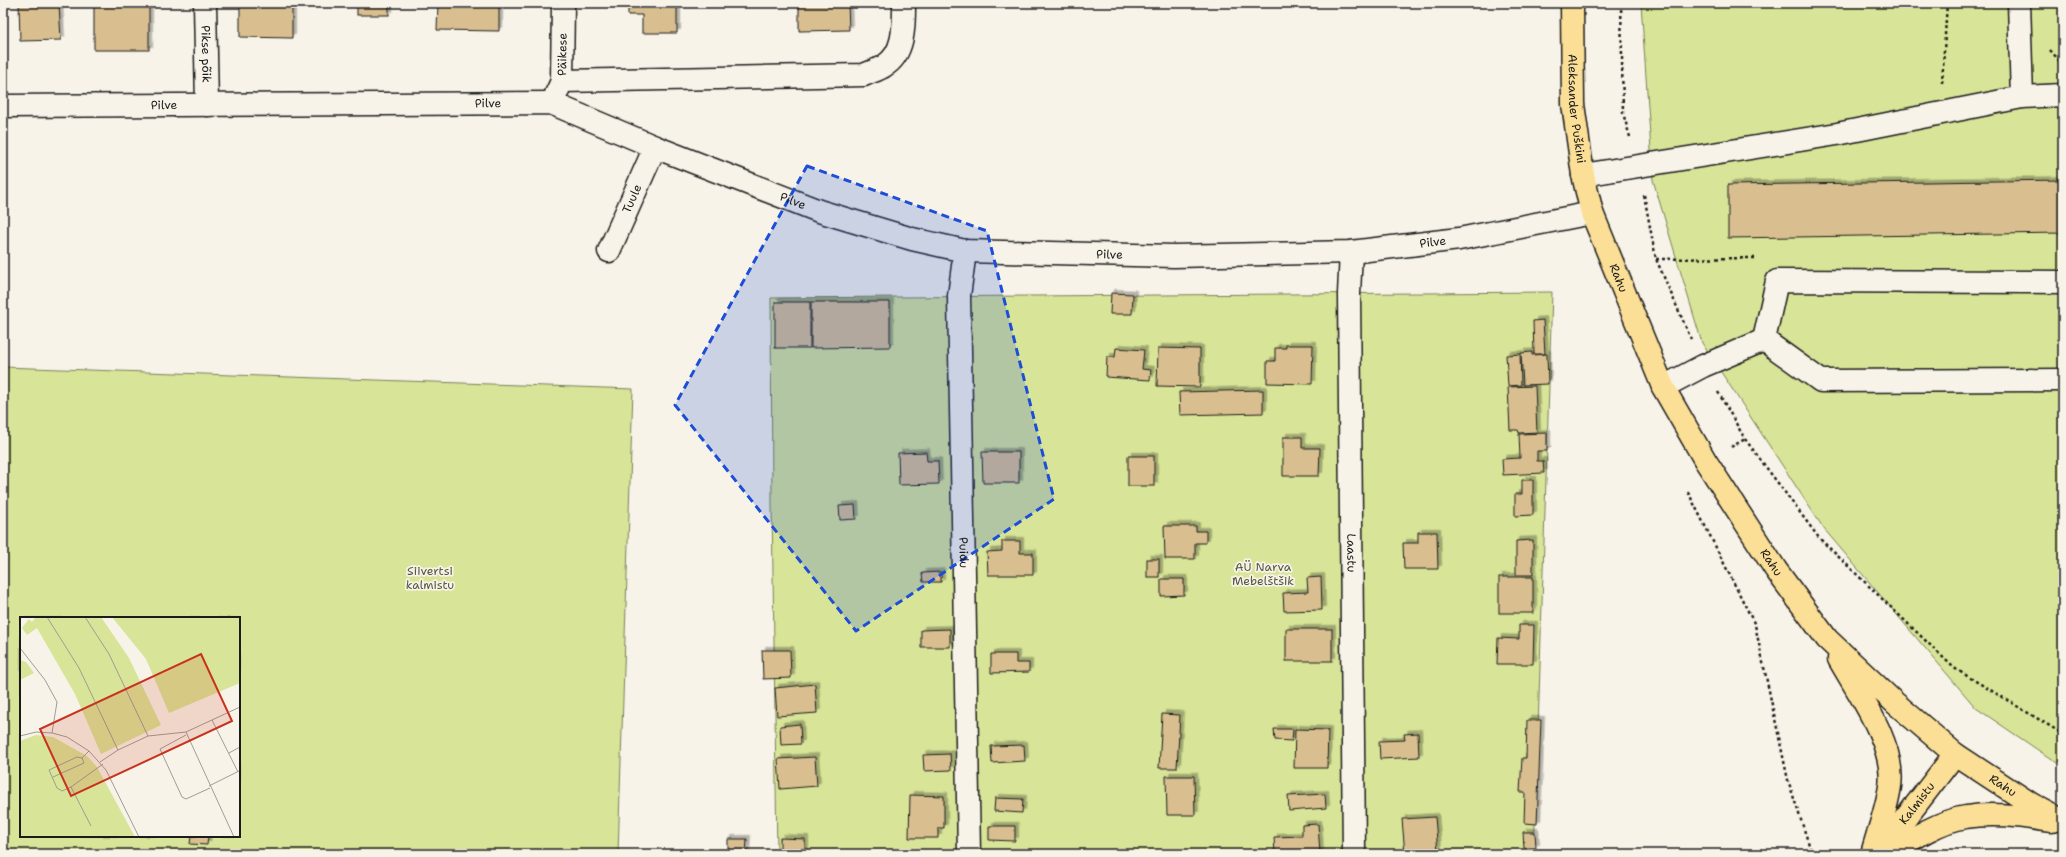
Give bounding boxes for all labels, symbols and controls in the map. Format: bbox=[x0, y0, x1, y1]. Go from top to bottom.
street label: Pikse põik bbox=[197, 25, 215, 83]
street label: Päikese bbox=[554, 33, 571, 76]
street label: Aleksander Puškini bbox=[1565, 54, 1589, 164]
street label: Pilve bbox=[475, 95, 502, 111]
street label: Pilve bbox=[151, 97, 178, 113]
street label: Tuule bbox=[619, 182, 646, 216]
street label: Pilve bbox=[778, 189, 808, 213]
street label: Pilve bbox=[1419, 233, 1447, 252]
street label: Pilve bbox=[1096, 246, 1123, 263]
street label: Rahu bbox=[1606, 261, 1632, 295]
street label: Laastu bbox=[1343, 533, 1359, 573]
street label: Puidu bbox=[955, 537, 972, 568]
street label: Rahu bbox=[1756, 546, 1786, 580]
park label: AÜ Narva Mebelštšik bbox=[1232, 559, 1294, 589]
park label: Siivertsi kalmistu bbox=[406, 563, 454, 593]
inset map bbox=[20, 617, 240, 837]
street label: Rahu bbox=[1986, 771, 2020, 800]
street label: Kalmistu bbox=[1896, 779, 1939, 828]

